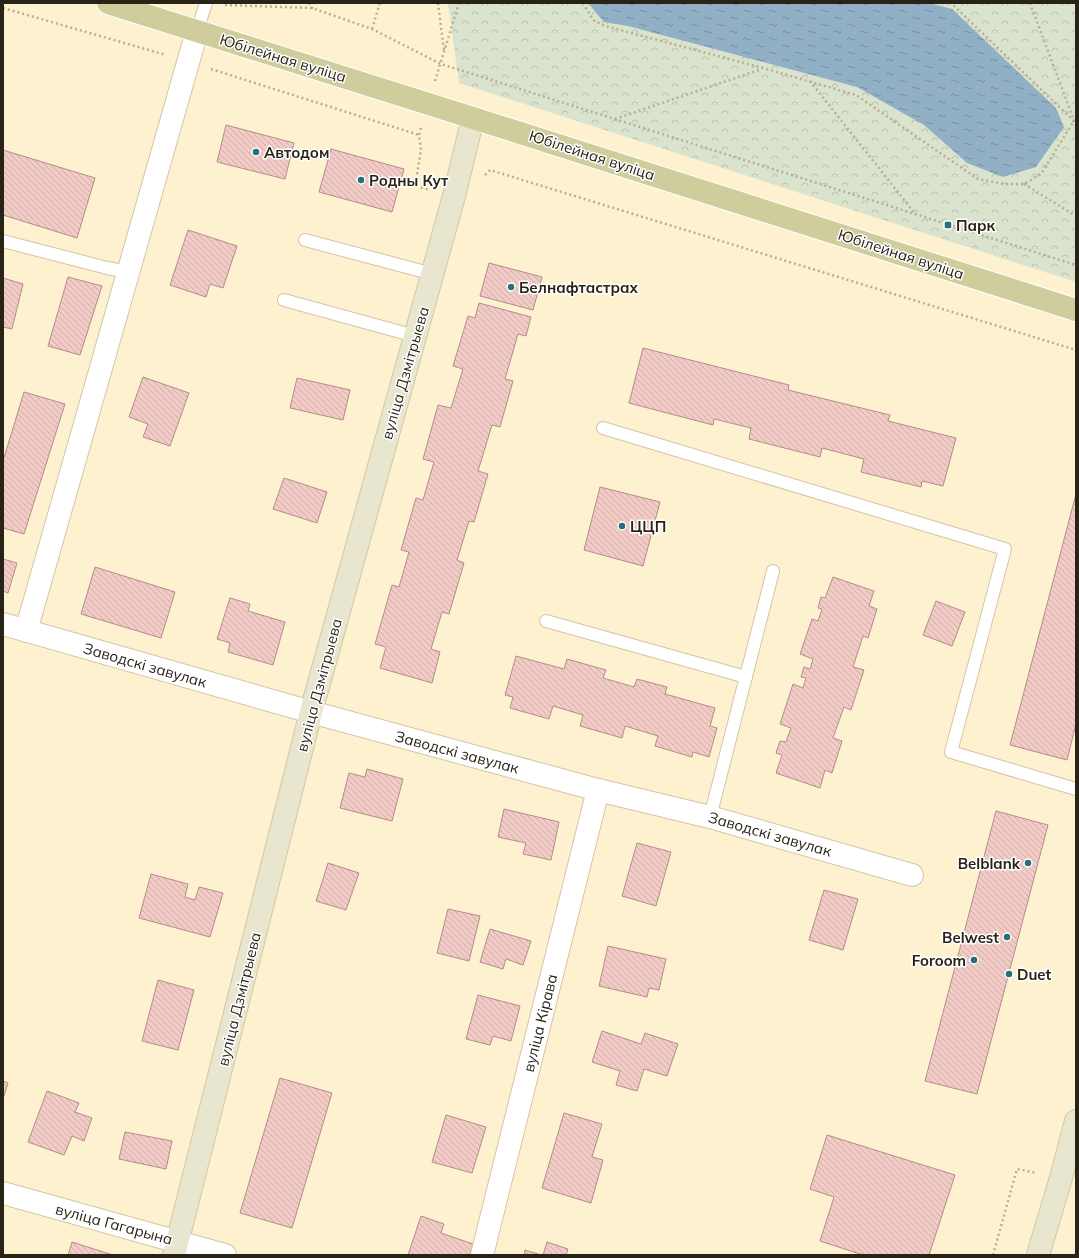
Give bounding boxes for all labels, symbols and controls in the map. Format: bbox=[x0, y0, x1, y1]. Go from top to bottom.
street label: Юбілейная вуліца bbox=[217, 30, 349, 86]
street label: Юбілейная вуліца bbox=[527, 126, 657, 184]
place label: Автодом bbox=[264, 143, 329, 162]
marker: Автодом bbox=[251, 147, 261, 157]
place label: Родны Кут bbox=[369, 171, 449, 190]
marker: Родны Кут bbox=[356, 175, 366, 185]
place label: Парк bbox=[956, 216, 996, 235]
marker: Парк bbox=[943, 220, 953, 230]
street label: Юбілейная вуліца bbox=[836, 225, 966, 283]
place label: Белнафтастрах bbox=[519, 278, 638, 297]
marker: Белнафтастрах bbox=[506, 282, 516, 292]
street label: вуліца Дзмітрыева bbox=[377, 304, 433, 442]
place label: ЦЦП bbox=[630, 517, 666, 536]
marker: ЦЦП bbox=[617, 521, 627, 531]
street label: вуліца Дзмітрыева bbox=[292, 616, 346, 754]
street label: Заводскі завулак bbox=[81, 638, 210, 692]
street label: Заводскі завулак bbox=[393, 726, 522, 778]
street label: Заводскі завулак bbox=[706, 807, 835, 861]
place label: Belblank bbox=[958, 854, 1021, 873]
marker: Belblank bbox=[1023, 858, 1033, 868]
place label: Belwest bbox=[942, 928, 999, 947]
street label: вуліца Дзмітрыева bbox=[213, 930, 265, 1068]
marker: Belwest bbox=[1002, 932, 1012, 942]
place label: Foroom bbox=[912, 951, 966, 970]
marker: Foroom bbox=[969, 955, 979, 965]
place label: Duet bbox=[1017, 965, 1052, 984]
marker: Duet bbox=[1004, 969, 1014, 979]
street label: вуліца Кірава bbox=[519, 972, 561, 1074]
street label: вуліца Гагарына bbox=[53, 1199, 175, 1249]

